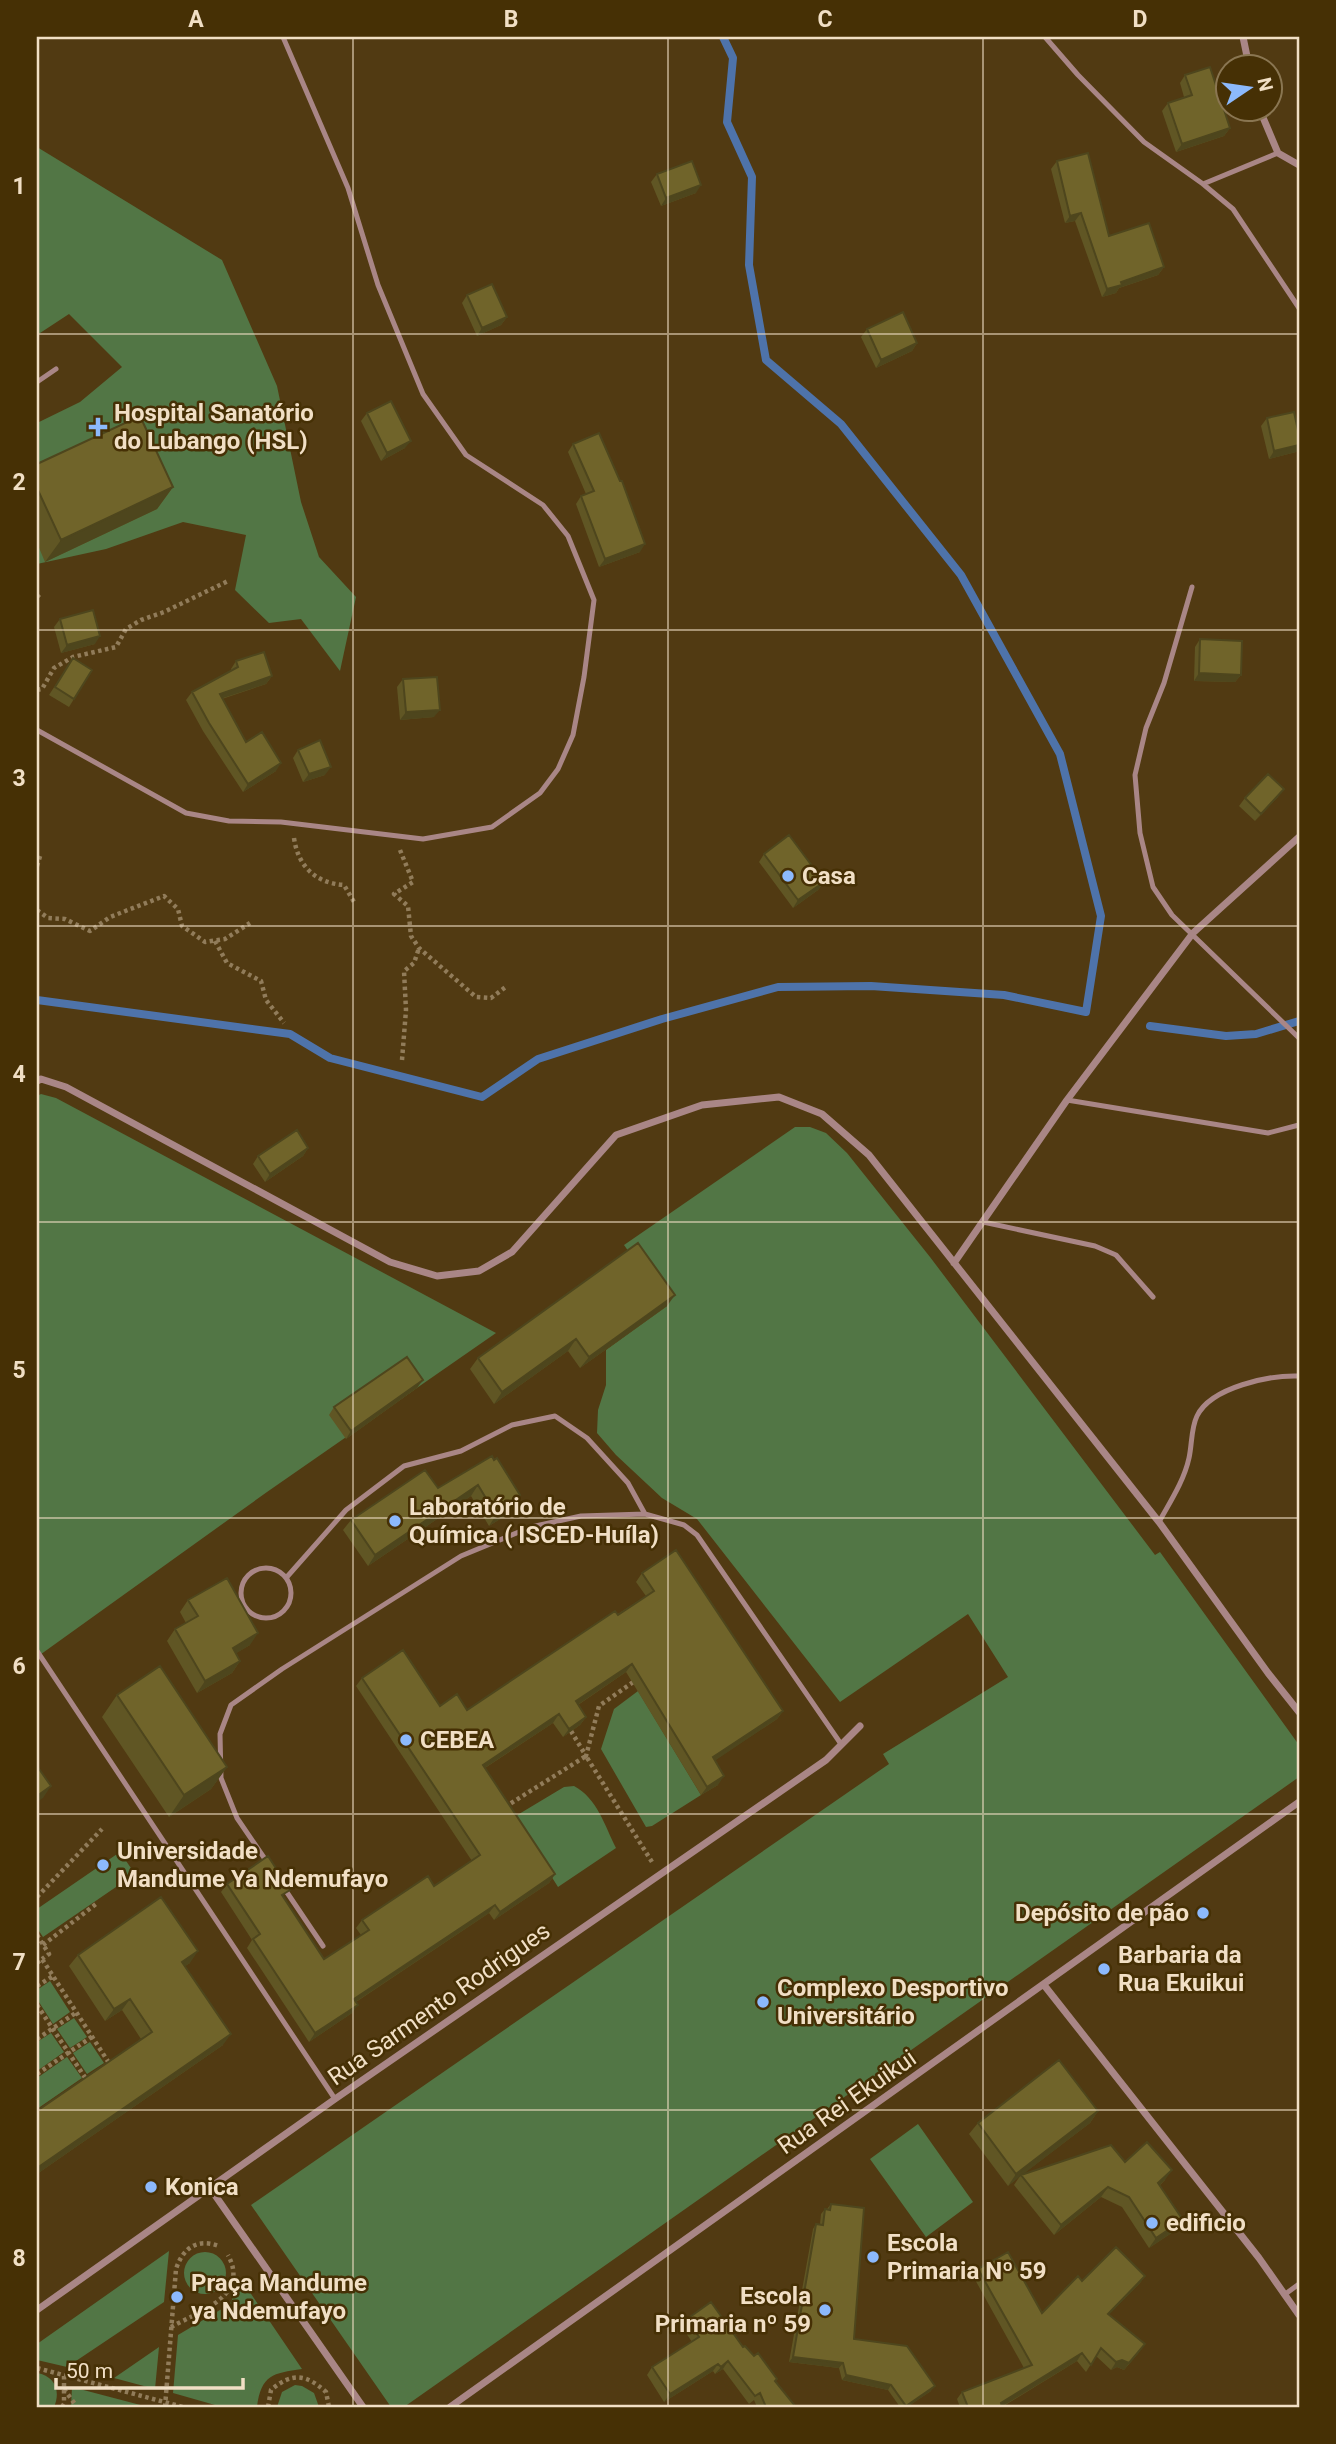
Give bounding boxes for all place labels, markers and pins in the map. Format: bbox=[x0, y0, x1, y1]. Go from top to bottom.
place label: Hospital Sanatório do Lubango (HSL) bbox=[114, 399, 314, 455]
marker: Hospital Sanatório do Lubango (HSL) bbox=[88, 417, 108, 437]
place label: Casa bbox=[802, 862, 856, 890]
marker: Casa bbox=[780, 868, 796, 884]
place label: Laboratório de Química ( ISCED-Huíla) bbox=[409, 1493, 659, 1549]
marker: Laboratório de Química ( ISCED-Huíla) bbox=[387, 1513, 403, 1529]
place label: CEBEA bbox=[420, 1726, 495, 1754]
marker: CEBEA bbox=[398, 1732, 414, 1748]
place label: Universidade Mandume Ya Ndemufayo bbox=[117, 1837, 388, 1893]
marker: Universidade Mandume Ya Ndemufayo bbox=[95, 1857, 111, 1873]
place label: Depósito de pão bbox=[1015, 1899, 1189, 1927]
marker: Depósito de pão bbox=[1195, 1905, 1211, 1921]
place label: Barbaria da Rua Ekuikui bbox=[1118, 1941, 1244, 1997]
marker: Barbaria da Rua Ekuikui bbox=[1096, 1961, 1112, 1977]
place label: Complexo Desportivo Universitário bbox=[777, 1974, 1009, 2030]
marker: Complexo Desportivo Universitário bbox=[755, 1994, 771, 2010]
place label: Konica bbox=[165, 2173, 239, 2201]
marker: Konica bbox=[143, 2179, 159, 2195]
place label: edificio bbox=[1166, 2209, 1246, 2237]
marker: edificio bbox=[1144, 2215, 1160, 2231]
place label: Escola Primaria Nº 59 bbox=[887, 2229, 1047, 2285]
marker: Escola Primaria Nº 59 bbox=[865, 2249, 881, 2265]
place label: Praça Mandume ya Ndemufayo bbox=[191, 2269, 367, 2325]
place label: Escola Primaria nº 59 bbox=[655, 2282, 811, 2338]
marker: Praça Mandume ya Ndemufayo bbox=[169, 2289, 185, 2305]
marker: Escola Primaria nº 59 bbox=[817, 2302, 833, 2318]

